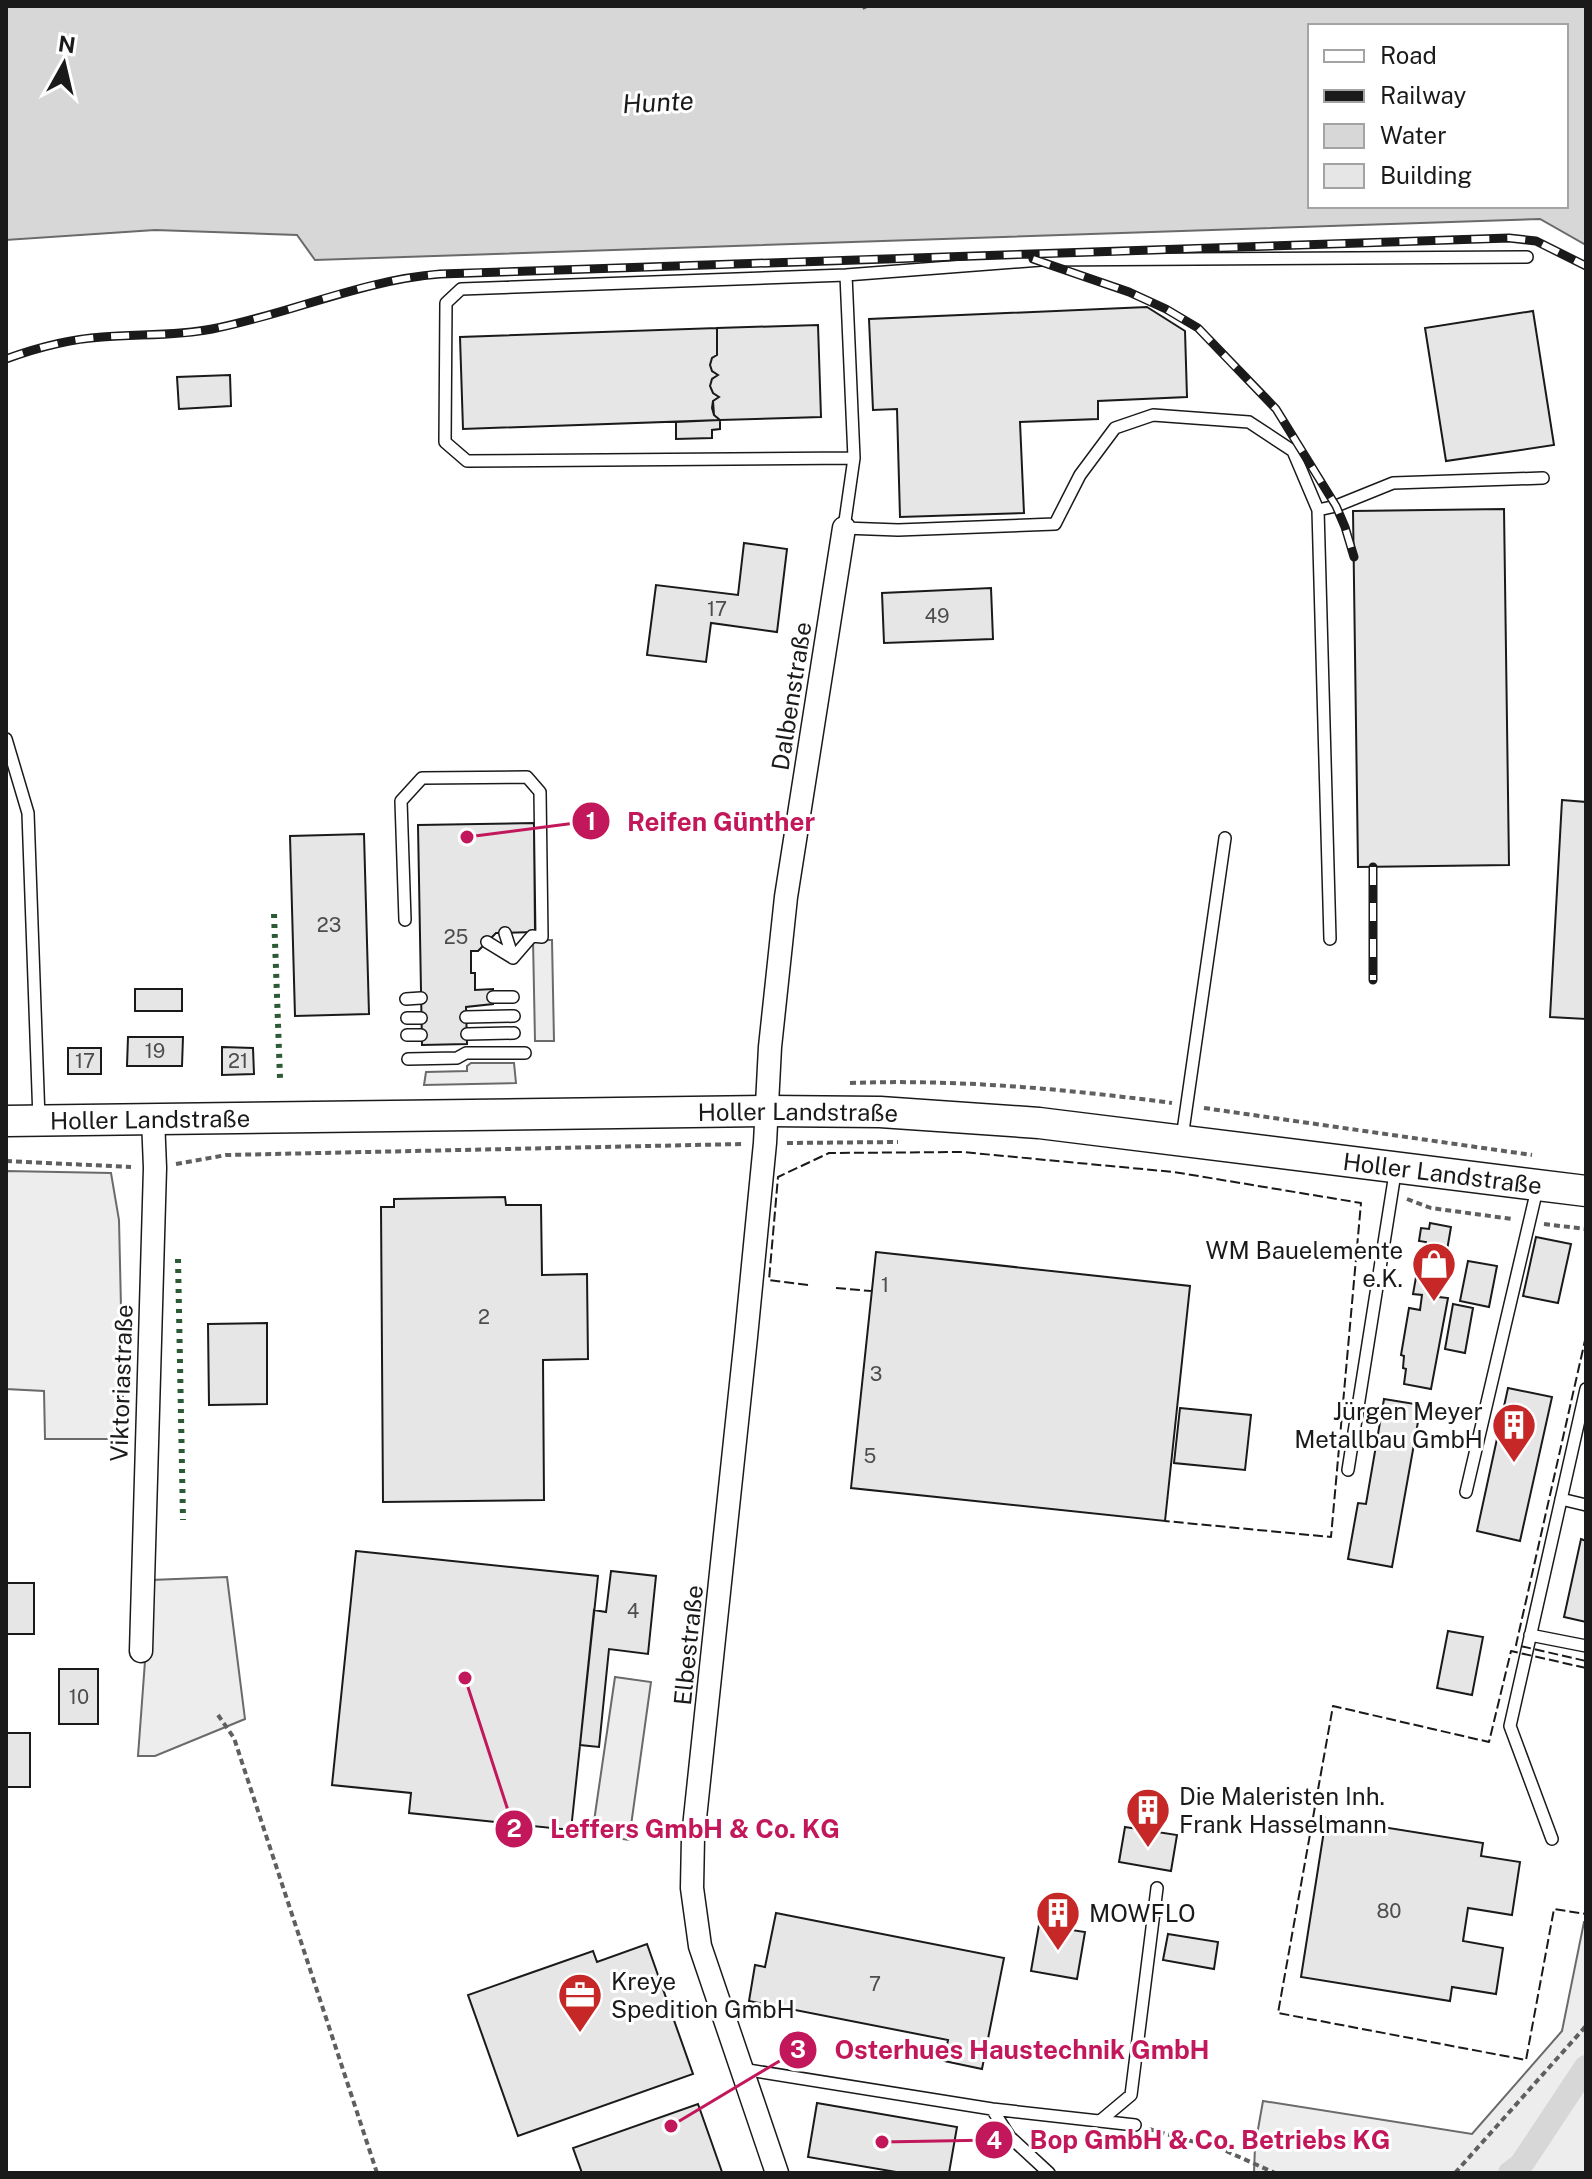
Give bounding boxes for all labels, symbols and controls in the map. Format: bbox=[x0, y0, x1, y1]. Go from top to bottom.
north arrow bbox=[24, 24, 104, 104]
legend bbox=[1308, 24, 1568, 208]
text: N bbox=[56, 30, 77, 58]
text: Road bbox=[1380, 41, 1437, 69]
text: Railway bbox=[1380, 81, 1466, 109]
water label: Hunte bbox=[621, 85, 695, 119]
text: Water bbox=[1380, 121, 1447, 149]
text: Building bbox=[1380, 161, 1472, 189]
house number: 17 bbox=[707, 597, 727, 621]
house number: 49 bbox=[924, 604, 950, 628]
street label: Dalbenstraße bbox=[765, 620, 817, 772]
callout: Reifen Günther bbox=[571, 796, 831, 846]
text: Reifen Günther bbox=[627, 806, 815, 837]
text: 1 bbox=[586, 807, 596, 835]
house number: 23 bbox=[317, 913, 341, 937]
house number: 25 bbox=[444, 925, 468, 949]
house number: 19 bbox=[145, 1039, 165, 1063]
house number: 17 bbox=[75, 1049, 95, 1073]
house number: 21 bbox=[228, 1049, 248, 1073]
street label: Holler Landstraße bbox=[698, 1097, 899, 1127]
street label: Holler Landstraße bbox=[50, 1104, 250, 1134]
street label: Holler Landstraße bbox=[1341, 1147, 1544, 1199]
place label: WM Bauelemente e.K. bbox=[1206, 1236, 1403, 1292]
shop icon: WM Bauelemente e.K. bbox=[1410, 1240, 1458, 1303]
house number: 1 bbox=[881, 1273, 889, 1297]
street label: Viktoriastraße bbox=[104, 1304, 138, 1462]
house number: 2 bbox=[478, 1305, 490, 1329]
house number: 3 bbox=[870, 1362, 882, 1386]
place label: Jürgen Meyer Metallbau GmbH bbox=[1294, 1397, 1483, 1453]
building icon: Jürgen Meyer Metallbau GmbH bbox=[1490, 1401, 1538, 1464]
house number: 5 bbox=[864, 1444, 876, 1468]
street label: Elbestraße bbox=[668, 1584, 708, 1706]
house number: 4 bbox=[627, 1599, 639, 1623]
house number: 10 bbox=[69, 1685, 89, 1709]
place label: Die Maleristen Inh. Frank Hasselmann bbox=[1179, 1782, 1387, 1838]
building icon: Die Maleristen Inh. Frank Hasselmann bbox=[1124, 1786, 1172, 1849]
callout: Leffers GmbH & Co. KG bbox=[494, 1804, 856, 1854]
text: Leffers GmbH & Co. KG bbox=[550, 1813, 840, 1844]
text: 2 bbox=[506, 1814, 522, 1842]
building icon: MOWFLO bbox=[1034, 1889, 1082, 1952]
place label: MOWFLO bbox=[1089, 1899, 1196, 1927]
house number: 80 bbox=[1376, 1899, 1402, 1923]
place label: Kreye Spedition GmbH bbox=[611, 1967, 795, 2023]
office icon: Kreye Spedition GmbH bbox=[556, 1971, 604, 2034]
house number: 7 bbox=[869, 1972, 881, 1996]
callout: Osterhues Haustechnik GmbH bbox=[778, 2025, 1226, 2075]
text: Osterhues Haustechnik GmbH bbox=[834, 2034, 1210, 2065]
text: 3 bbox=[790, 2035, 806, 2063]
callout: Bop GmbH & Co. Betriebs KG bbox=[974, 2115, 1407, 2165]
text: Bop GmbH & Co. Betriebs KG bbox=[1029, 2124, 1391, 2155]
text: 4 bbox=[986, 2126, 1002, 2154]

